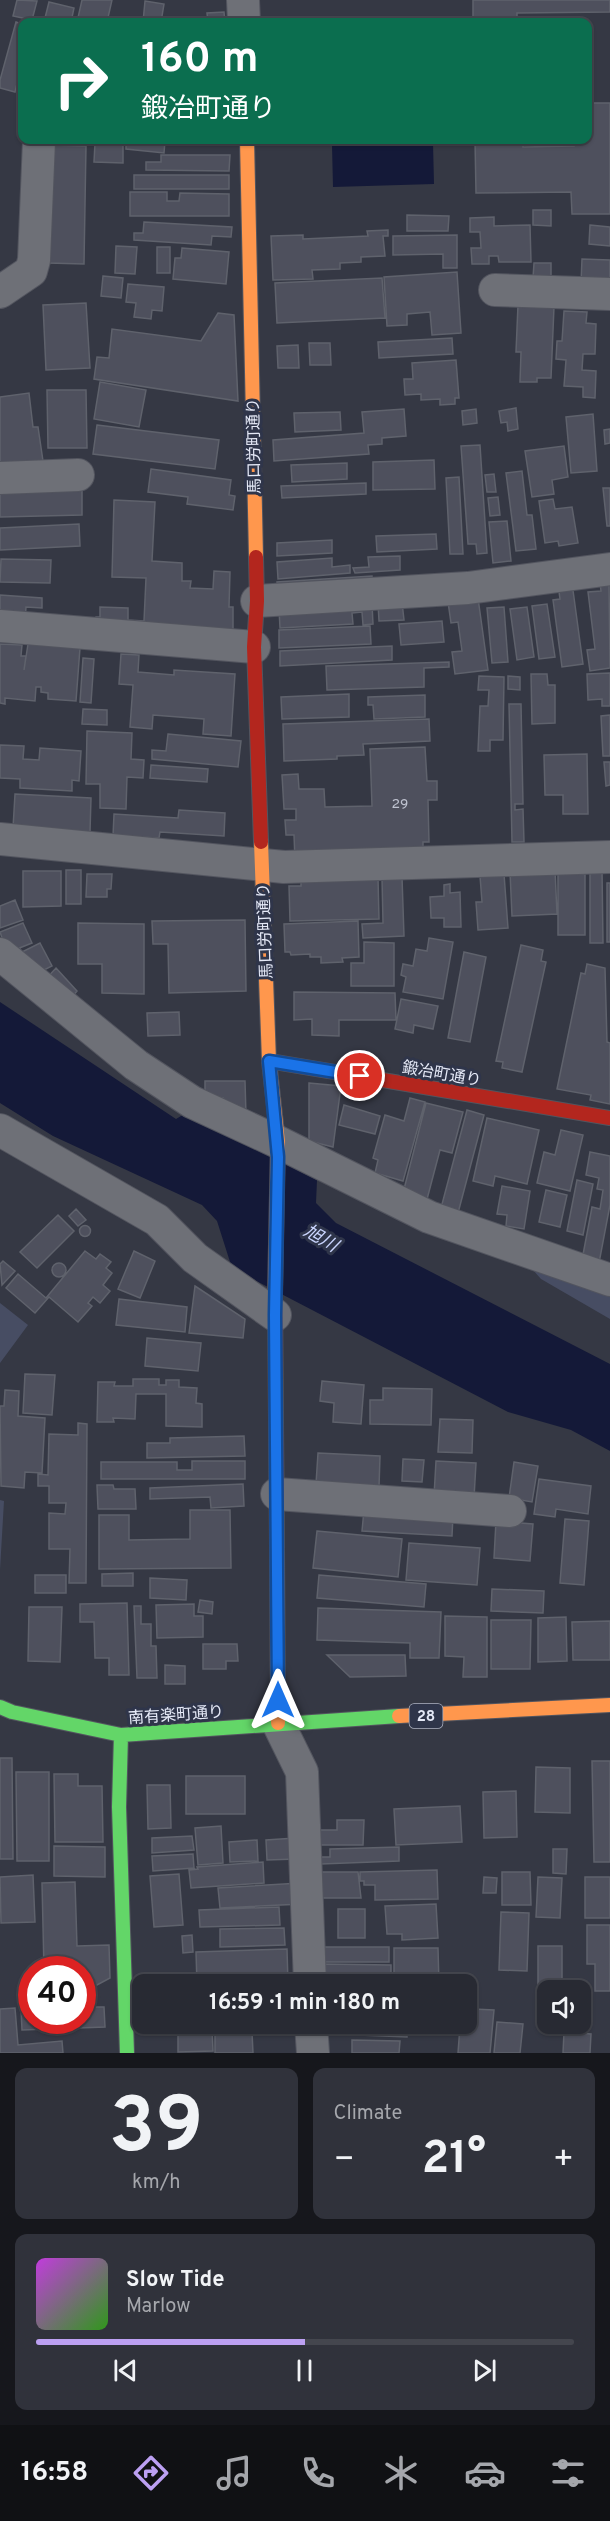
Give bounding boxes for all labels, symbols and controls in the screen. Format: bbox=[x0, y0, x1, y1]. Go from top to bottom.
text: 160 m bbox=[141, 34, 259, 87]
icon: right bbox=[42, 42, 120, 120]
text: 鍛冶町通り bbox=[141, 93, 276, 127]
street label: 馬口労町通り bbox=[244, 398, 266, 494]
house number: 29 bbox=[392, 796, 408, 813]
street label: 馬口労町通り bbox=[254, 883, 278, 979]
pin bbox=[334, 1050, 385, 1101]
street label: 鍛冶町通り bbox=[401, 1058, 483, 1092]
icon: arrive bbox=[343, 1059, 376, 1092]
water label: 旭川 bbox=[299, 1220, 343, 1259]
position arrow bbox=[246, 1668, 310, 1732]
street label: 南有楽町通り bbox=[128, 1703, 225, 1729]
road number: 28 bbox=[410, 1704, 442, 1728]
speed limit sign: 40 bbox=[18, 1956, 96, 2034]
map controls bbox=[537, 1980, 591, 2034]
button: sound bbox=[537, 1980, 591, 2034]
text: 16:59 · 1 min · 180 m bbox=[209, 1990, 400, 2017]
text: 39 bbox=[109, 2081, 204, 2180]
text: Climate bbox=[334, 2101, 402, 2127]
text: 21° bbox=[422, 2132, 486, 2189]
text: − bbox=[334, 2140, 355, 2182]
text: + bbox=[553, 2140, 574, 2182]
text: km/h bbox=[132, 2170, 181, 2196]
text: Slow Tide bbox=[126, 2267, 225, 2294]
text: Marlow bbox=[126, 2294, 190, 2320]
icon: previous bbox=[109, 2354, 142, 2387]
icon: pause bbox=[288, 2354, 321, 2387]
icon: next bbox=[468, 2354, 501, 2387]
icon: directions bbox=[130, 2452, 172, 2494]
icon: music bbox=[213, 2452, 255, 2494]
icon: phone bbox=[297, 2452, 339, 2494]
icon: climate bbox=[380, 2452, 422, 2494]
icon: car bbox=[464, 2452, 506, 2494]
icon: filters bbox=[547, 2452, 589, 2494]
text: 16:58 bbox=[21, 2456, 88, 2490]

